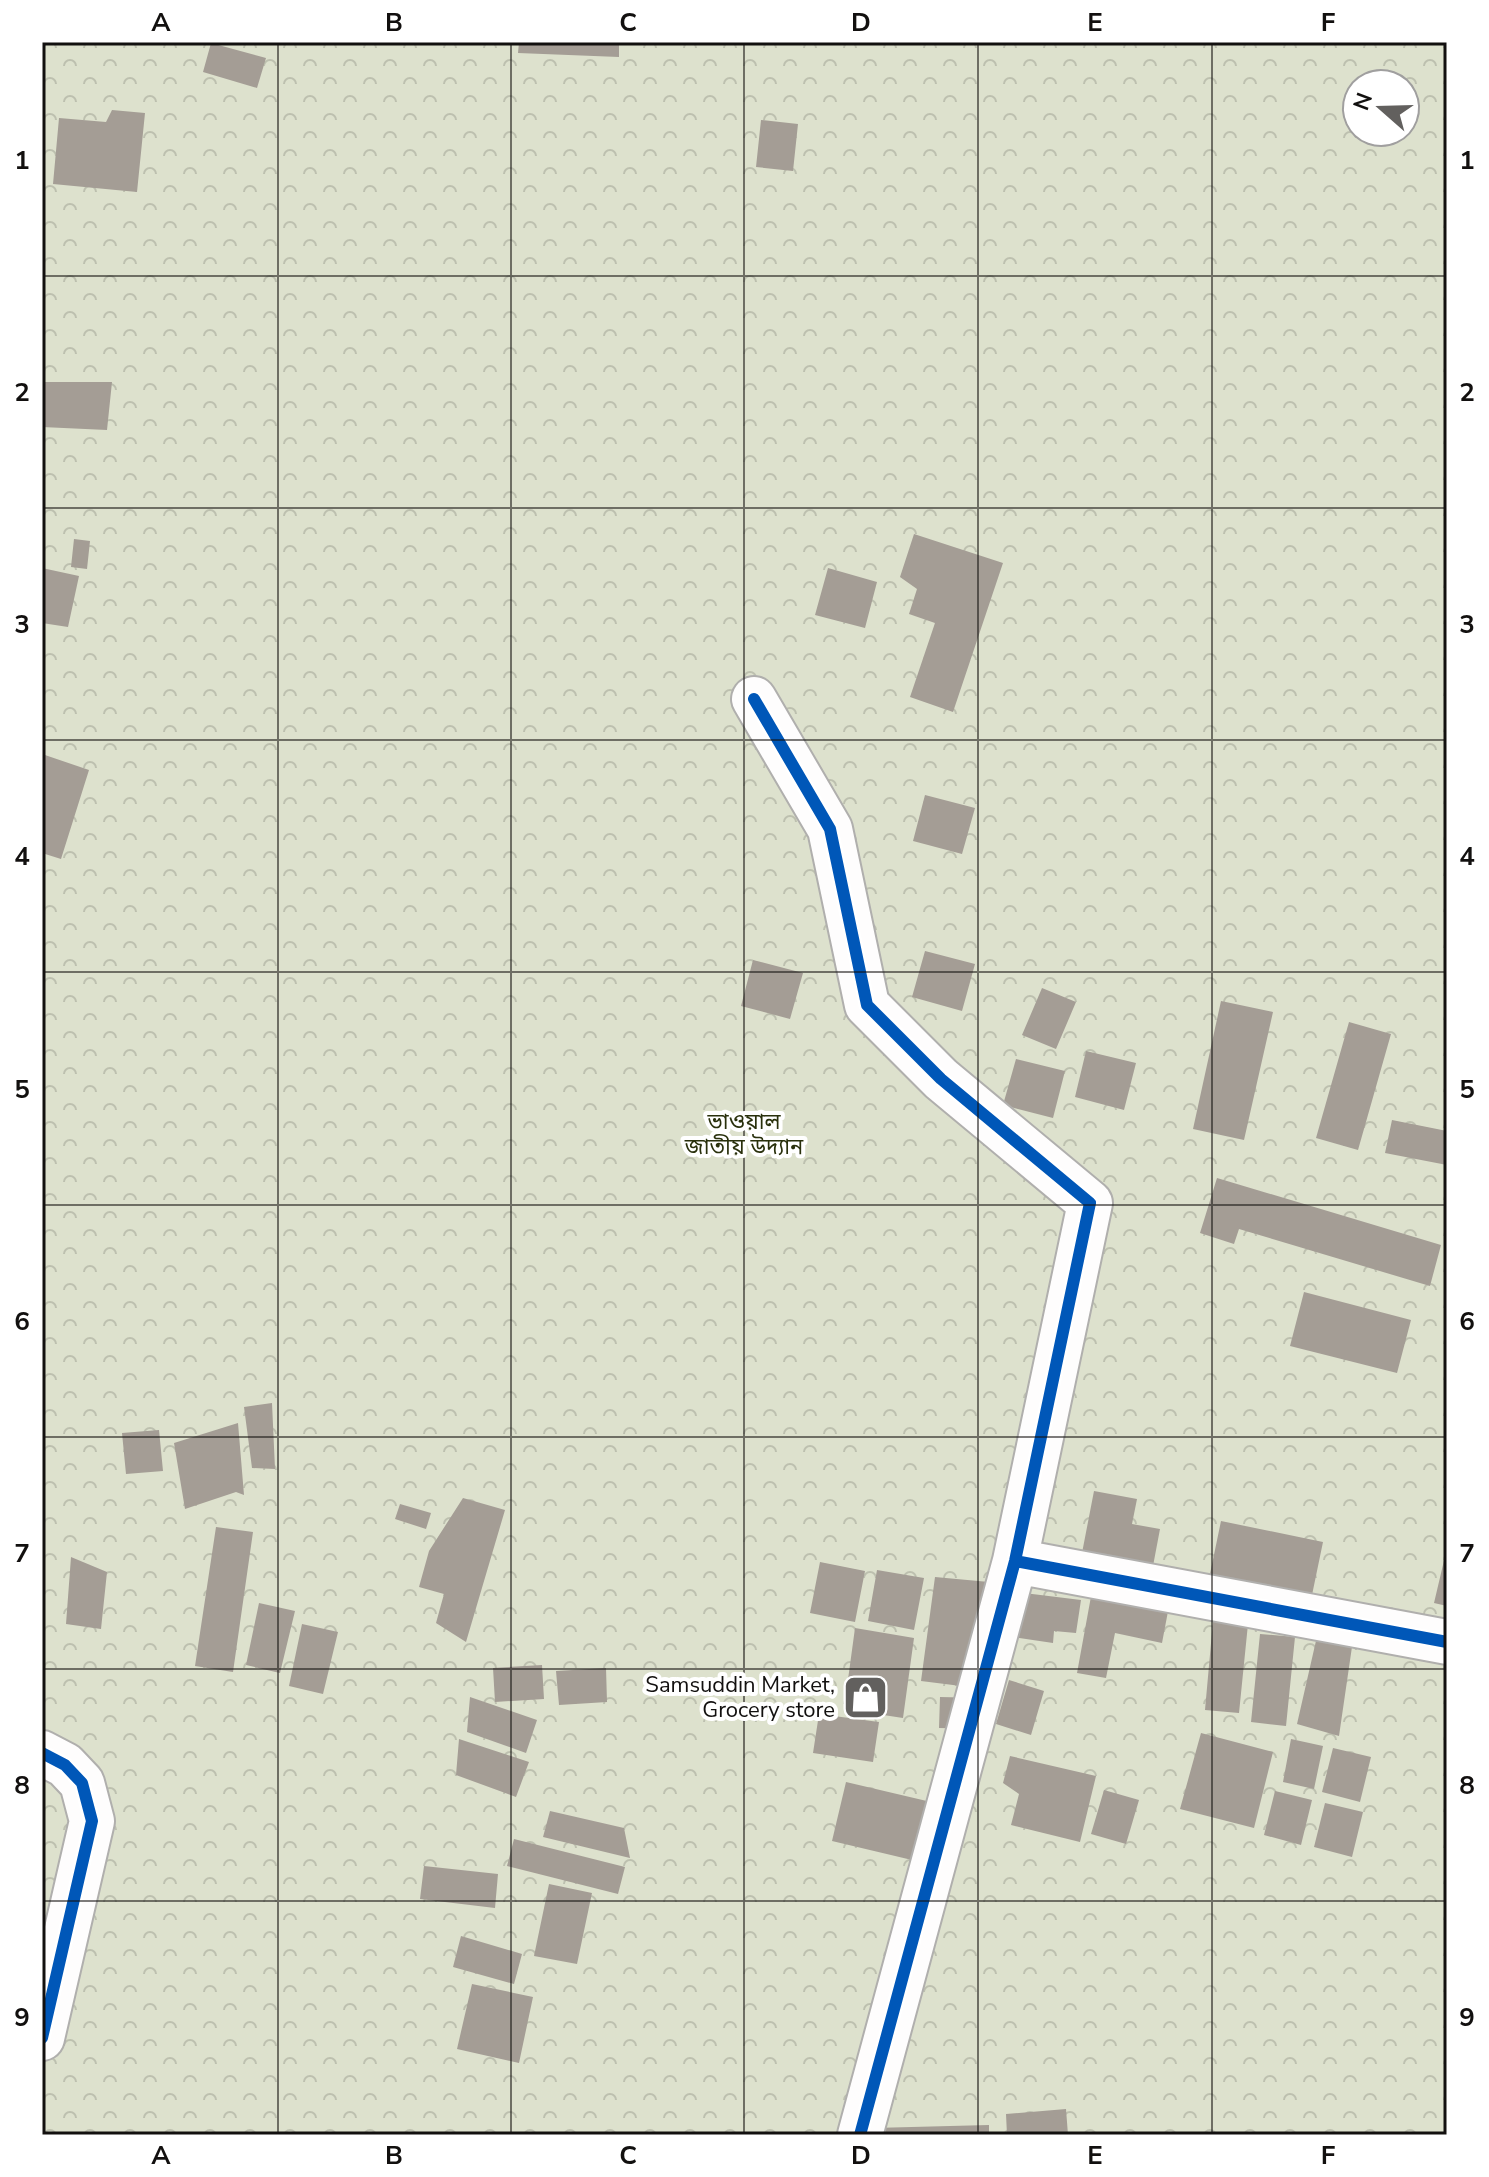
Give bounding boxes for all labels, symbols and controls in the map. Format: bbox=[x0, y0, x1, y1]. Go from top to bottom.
text: A bbox=[151, 5, 171, 40]
text: B bbox=[385, 5, 403, 40]
text: C bbox=[619, 5, 637, 40]
text: D bbox=[851, 5, 871, 40]
text: E bbox=[1087, 5, 1103, 40]
text: F bbox=[1321, 5, 1335, 40]
north arrow bbox=[1341, 68, 1421, 148]
text: N bbox=[1346, 89, 1380, 114]
text: 1 bbox=[14, 143, 30, 178]
text: 1 bbox=[1459, 143, 1475, 178]
text: 2 bbox=[14, 375, 30, 410]
text: 2 bbox=[1459, 375, 1475, 410]
text: 3 bbox=[14, 607, 30, 642]
text: 3 bbox=[1459, 607, 1475, 642]
text: 4 bbox=[14, 839, 30, 874]
text: 4 bbox=[1459, 839, 1475, 874]
text: 5 bbox=[14, 1072, 30, 1107]
text: 5 bbox=[1459, 1072, 1475, 1107]
park label: ভাওয়াল জাতীয় উদ্যান bbox=[684, 1107, 804, 1162]
text: 6 bbox=[14, 1304, 30, 1339]
text: 6 bbox=[1459, 1304, 1475, 1339]
text: 7 bbox=[14, 1536, 30, 1571]
text: 7 bbox=[1459, 1536, 1475, 1571]
place label: Samsuddin Market, Grocery store bbox=[645, 1670, 835, 1725]
shop icon: Samsuddin Market, Grocery store bbox=[842, 1673, 890, 1721]
text: 8 bbox=[14, 1768, 30, 1803]
text: 8 bbox=[1459, 1768, 1475, 1803]
text: 9 bbox=[14, 2000, 30, 2035]
text: 9 bbox=[1459, 2000, 1475, 2035]
text: A bbox=[151, 2138, 171, 2173]
text: B bbox=[385, 2138, 403, 2173]
text: C bbox=[619, 2138, 637, 2173]
text: D bbox=[851, 2138, 871, 2173]
text: E bbox=[1087, 2138, 1103, 2173]
text: F bbox=[1321, 2138, 1335, 2173]

